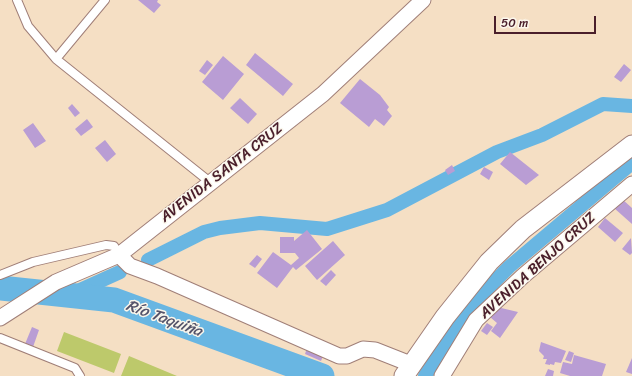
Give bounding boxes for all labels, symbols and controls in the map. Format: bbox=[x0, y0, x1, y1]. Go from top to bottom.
scale bar bbox=[496, 8, 598, 34]
text: 50 m bbox=[501, 12, 528, 34]
street label: AVENIDA SANTA CRUZ bbox=[157, 119, 287, 227]
street label: AVENIDA BENJO CRUZ bbox=[476, 209, 600, 323]
water label: Río Taquiña bbox=[123, 296, 205, 342]

